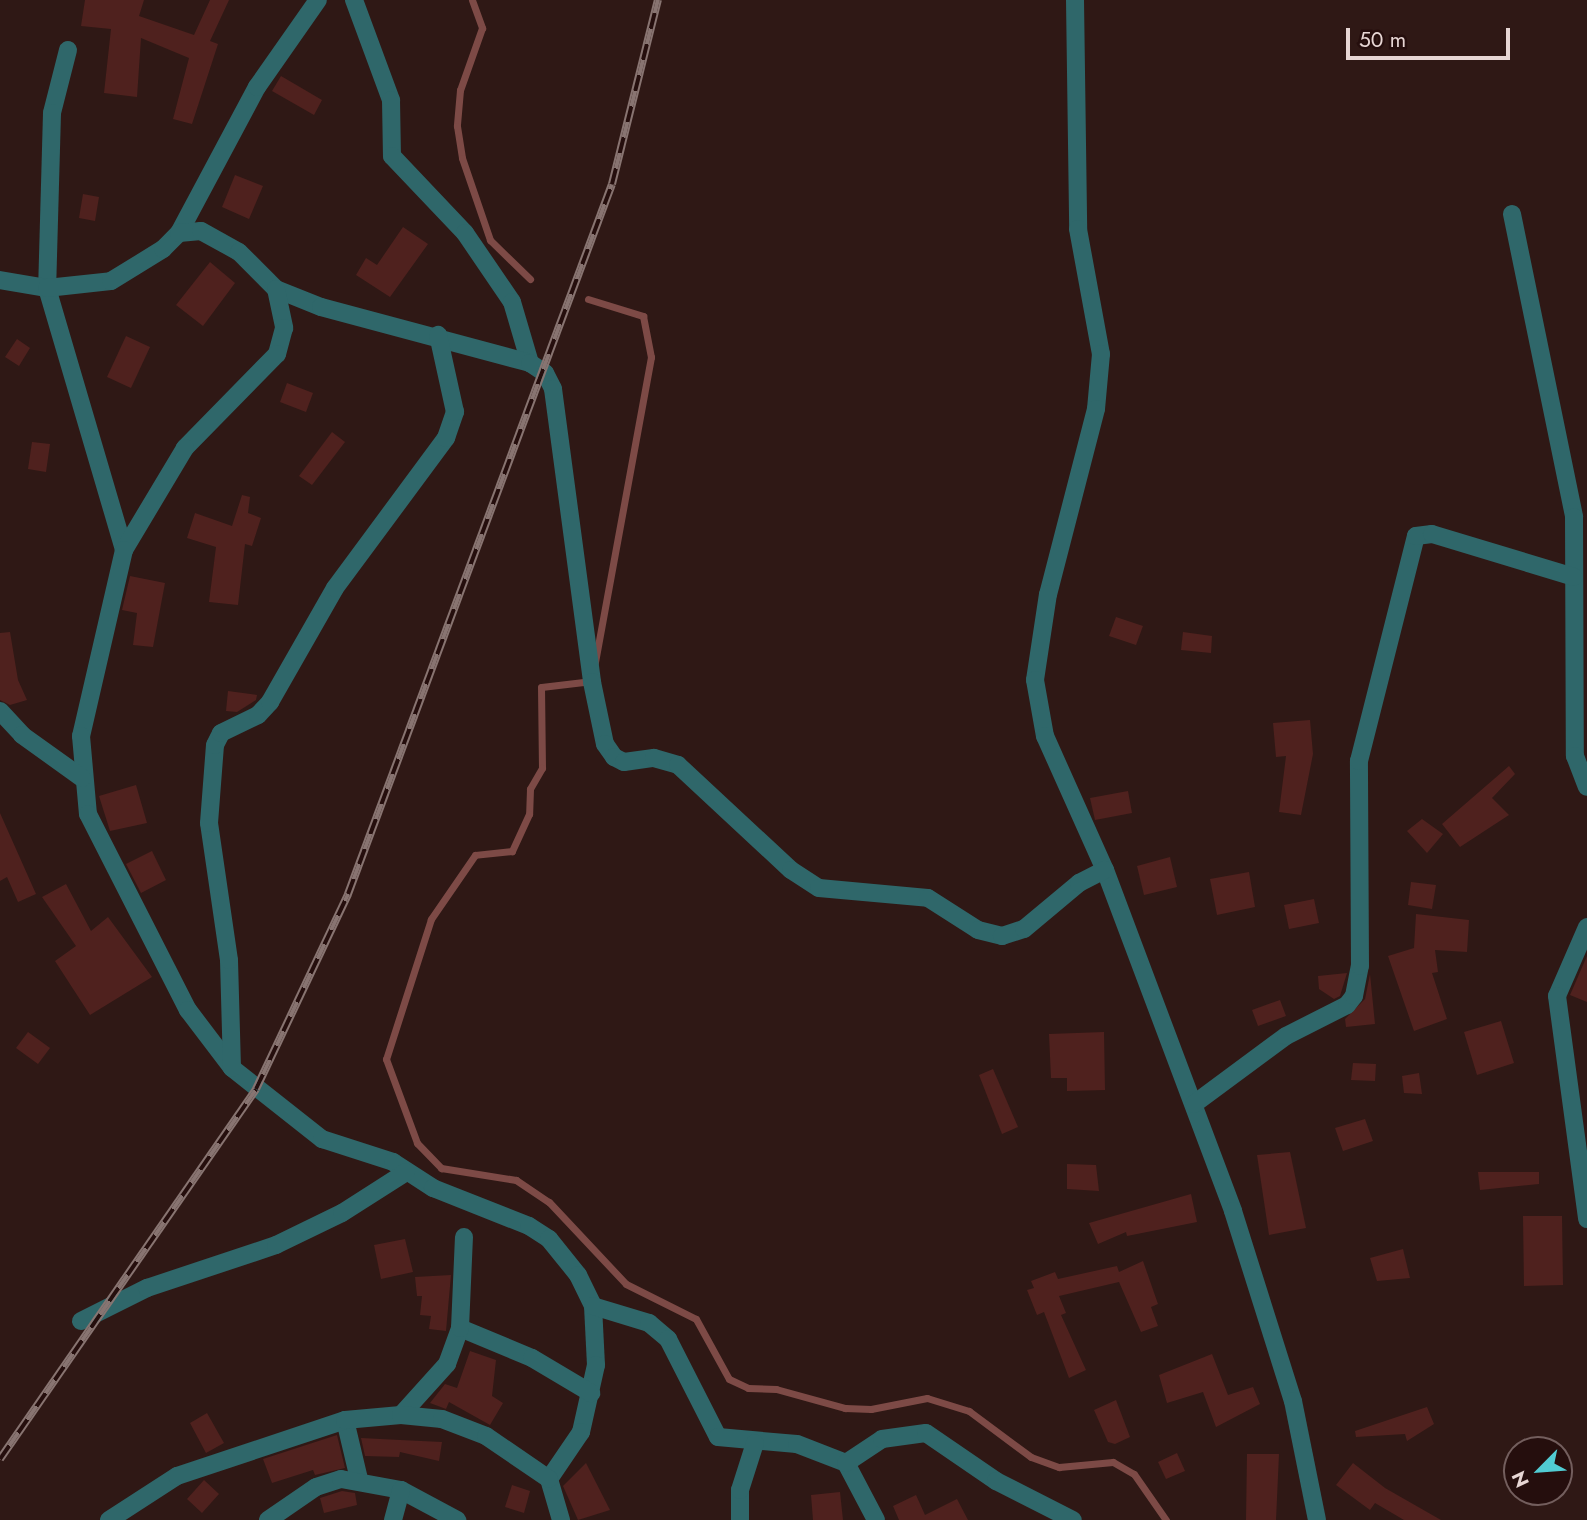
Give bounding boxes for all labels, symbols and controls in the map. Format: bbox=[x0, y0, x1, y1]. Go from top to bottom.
scale bar bbox=[1349, 14, 1514, 58]
text: 50 m bbox=[1359, 25, 1406, 55]
north arrow bbox=[1503, 1436, 1573, 1506]
text: N bbox=[1505, 1467, 1536, 1492]

